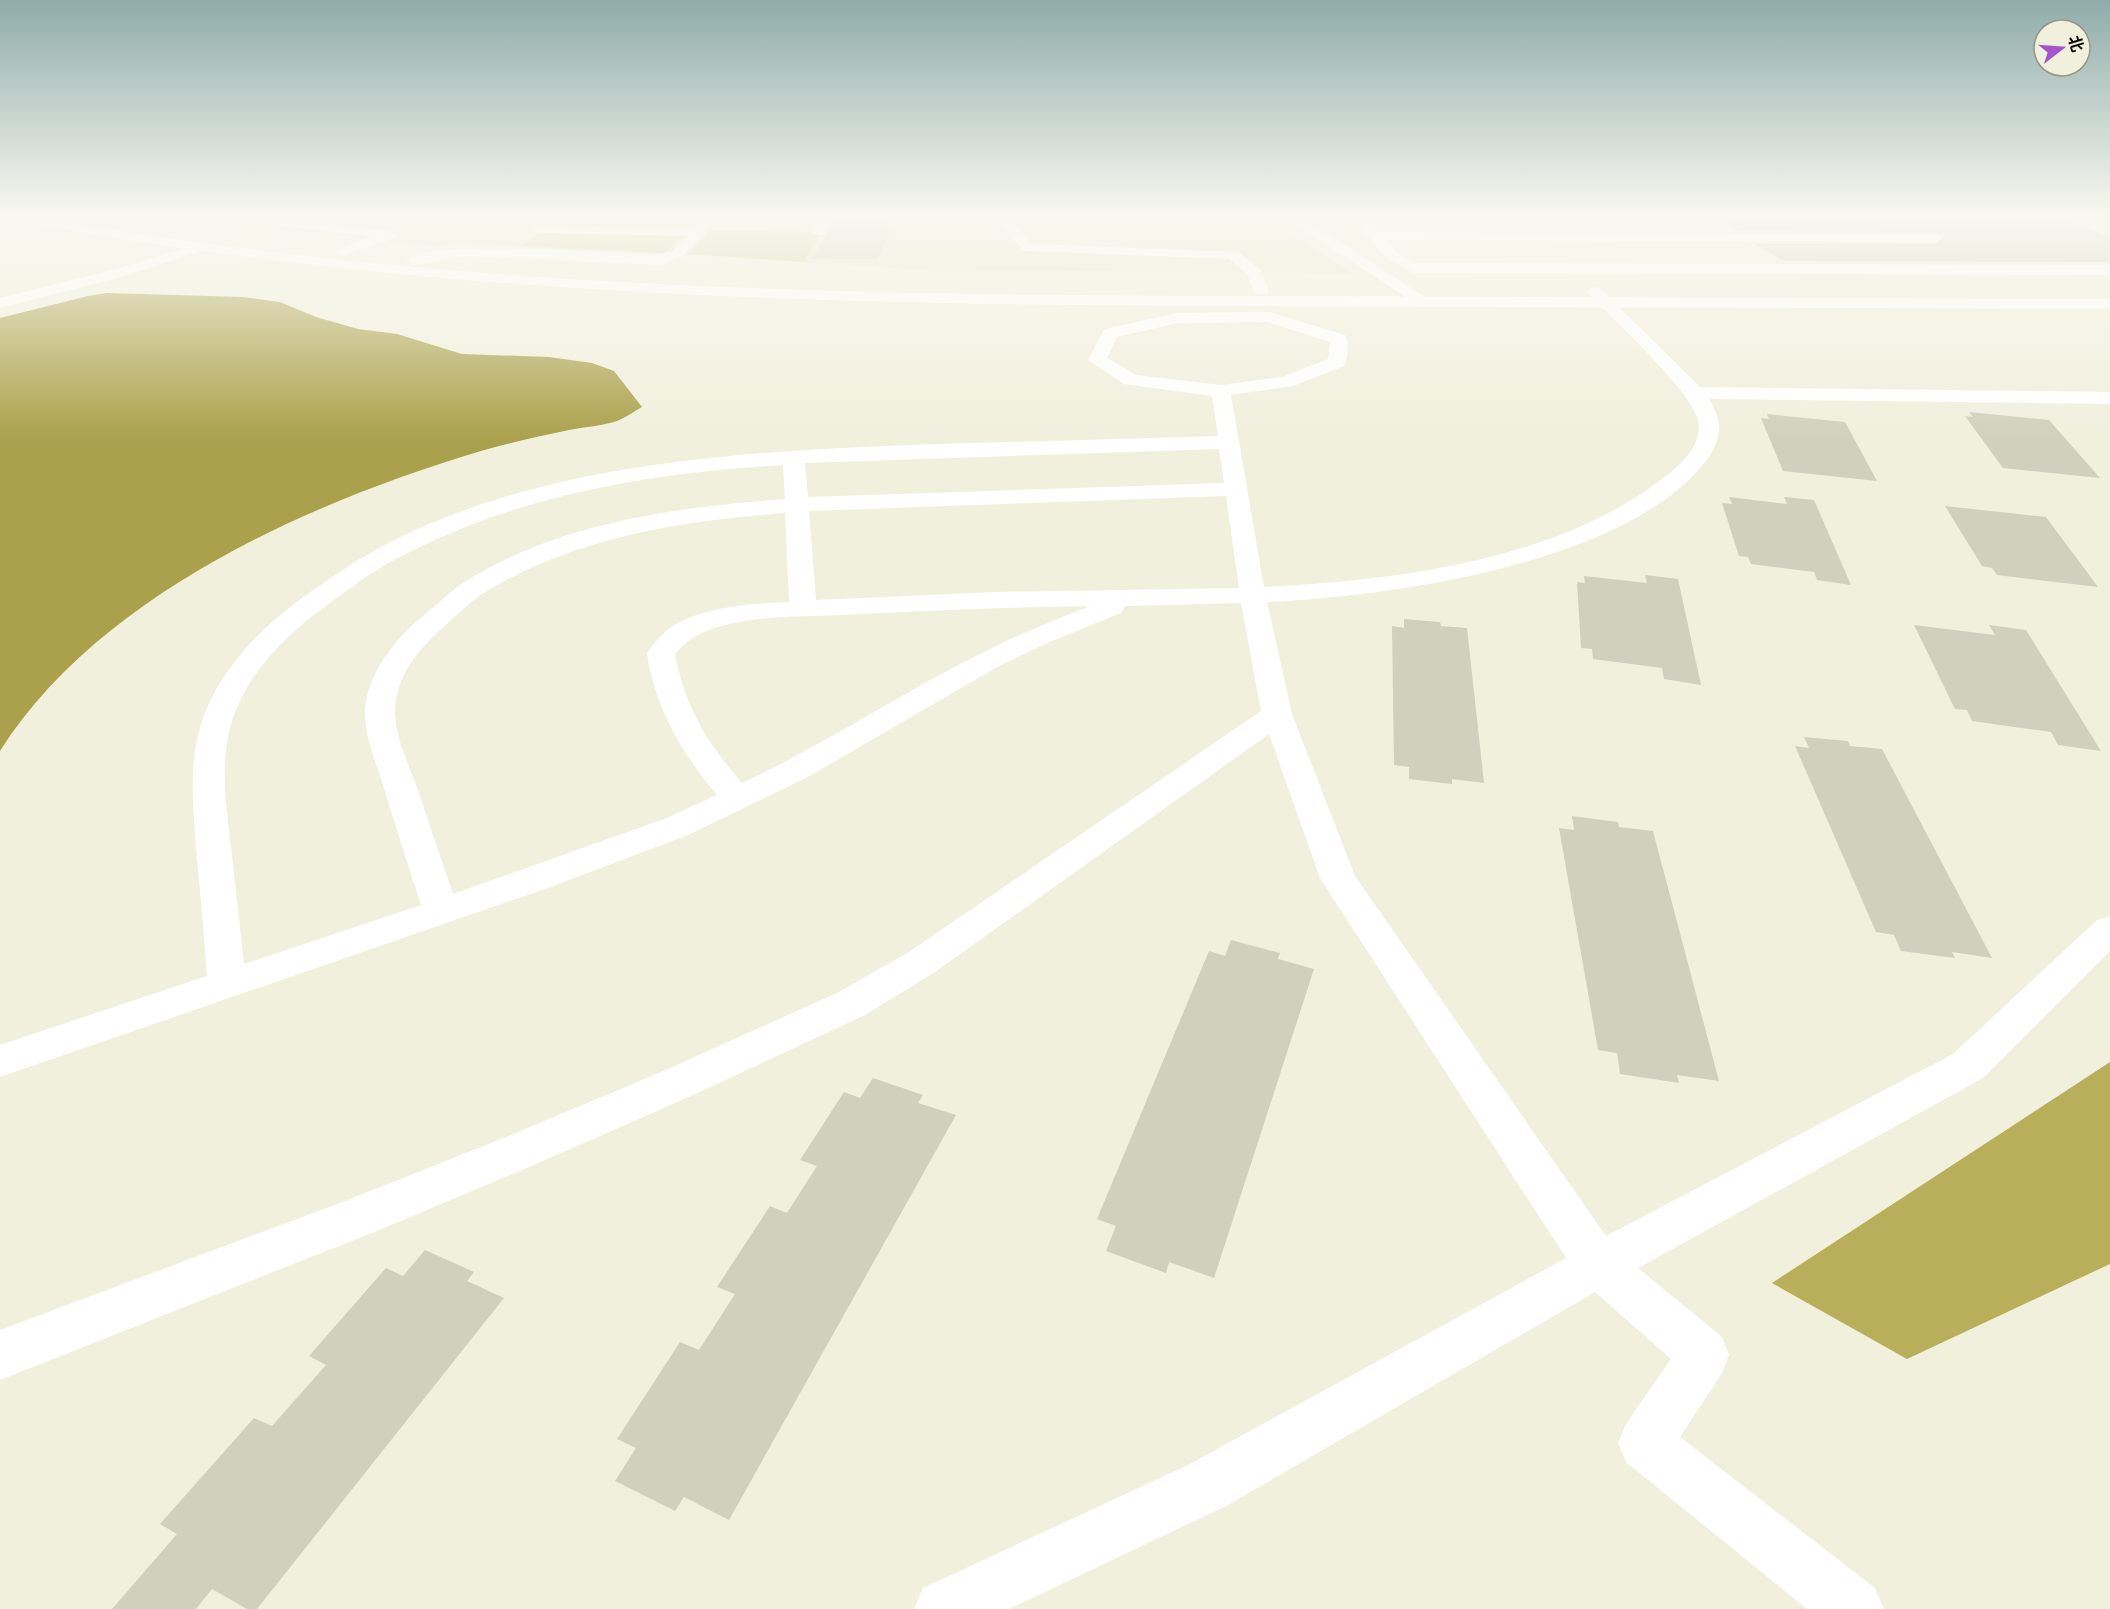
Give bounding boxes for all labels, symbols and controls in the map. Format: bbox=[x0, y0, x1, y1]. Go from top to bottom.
north arrow bbox=[2032, 18, 2092, 78]
text: 北 bbox=[2065, 34, 2086, 54]

